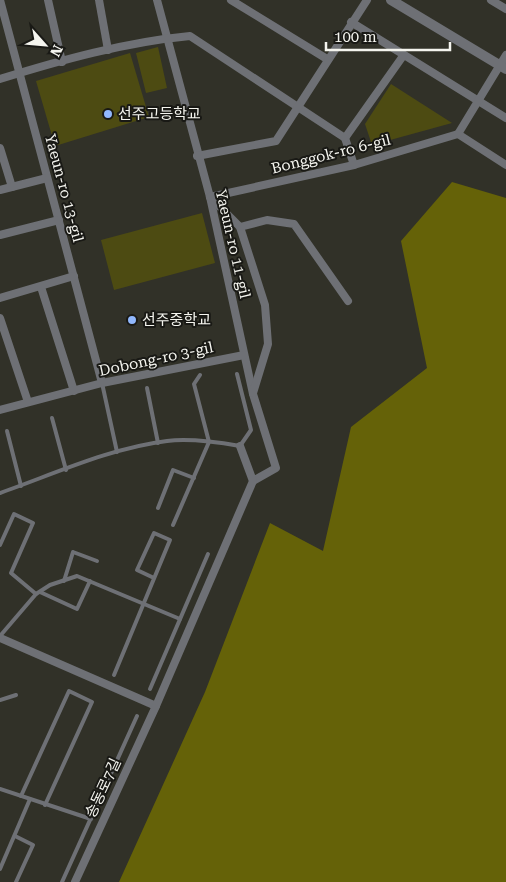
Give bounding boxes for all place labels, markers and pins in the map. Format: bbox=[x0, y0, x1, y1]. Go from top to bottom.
place label: 선주고등학교 bbox=[118, 105, 201, 123]
marker: 선주고등학교 bbox=[102, 108, 114, 120]
place label: 선주중학교 bbox=[142, 311, 211, 329]
marker: 선주중학교 bbox=[126, 314, 138, 326]

